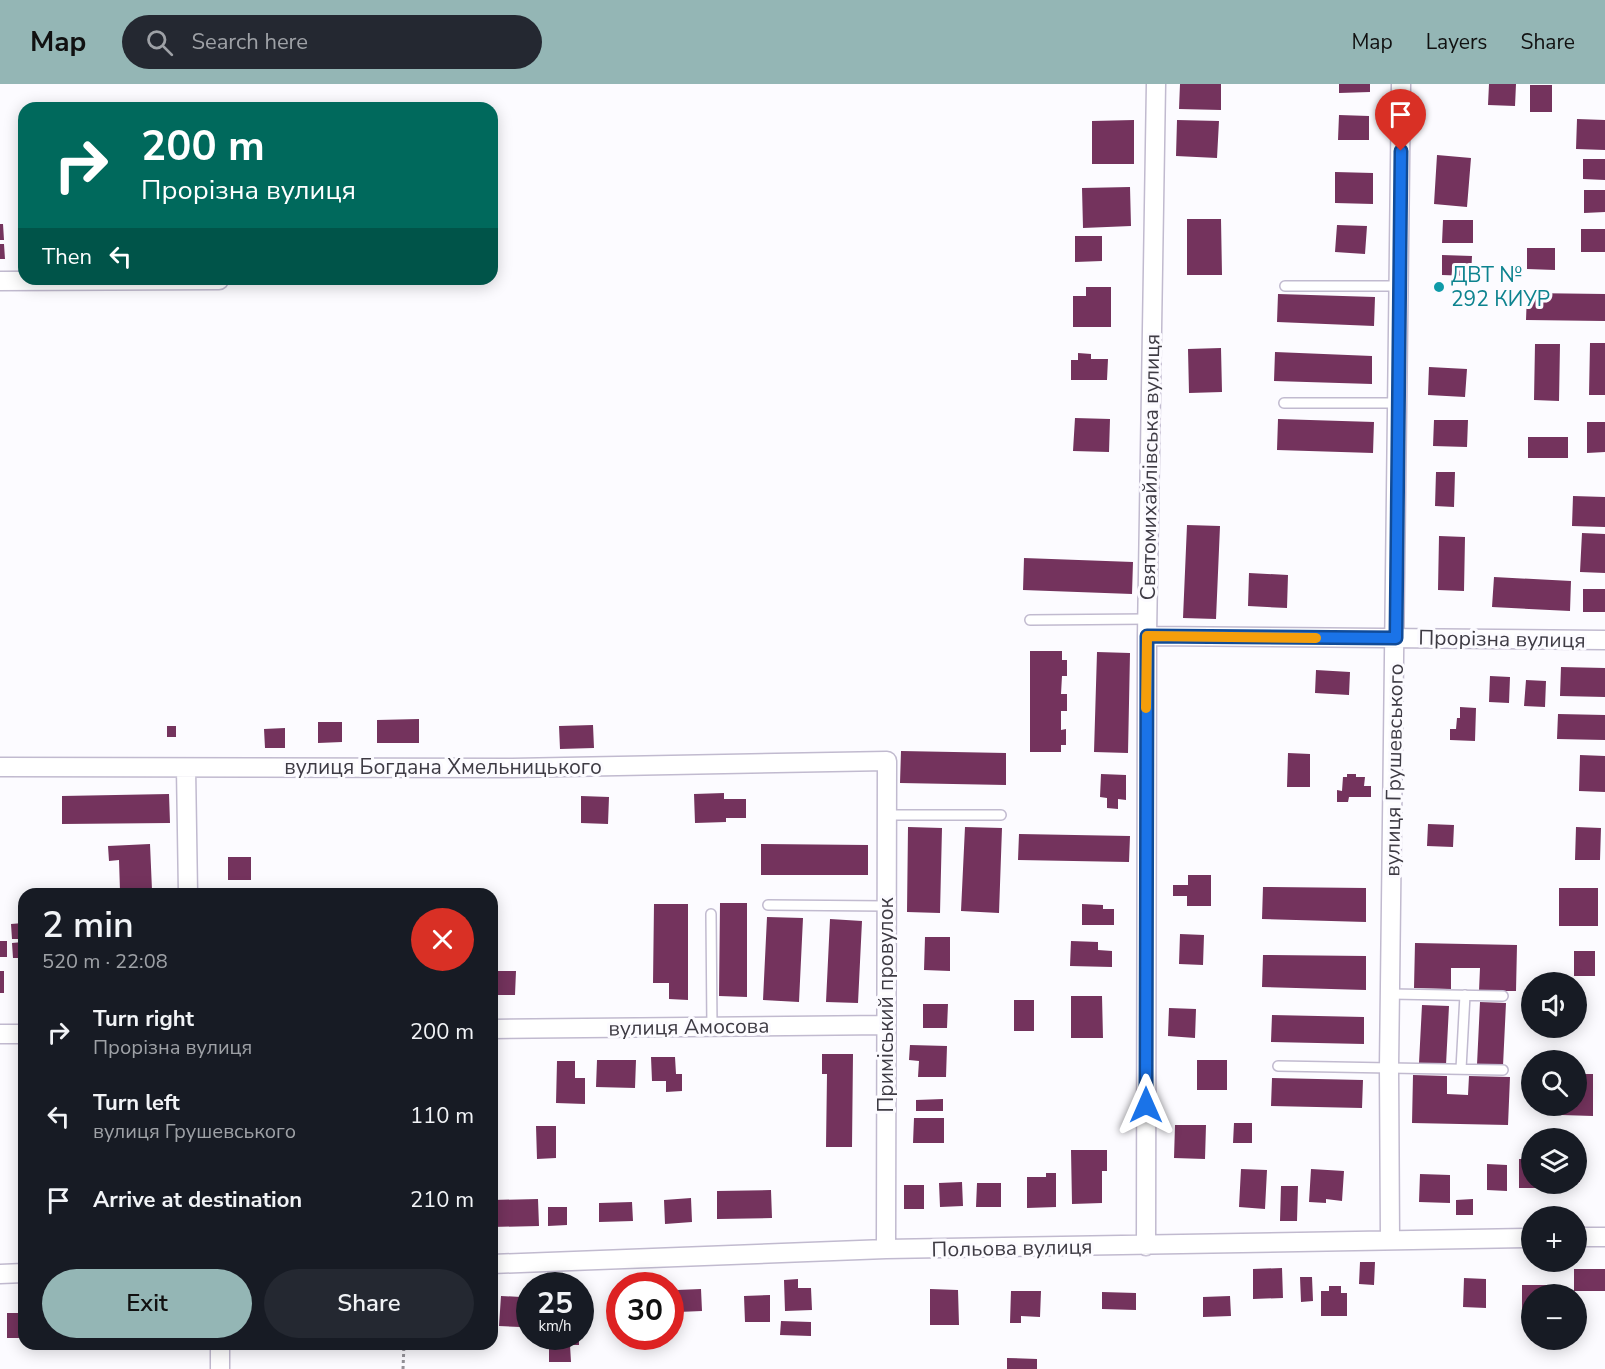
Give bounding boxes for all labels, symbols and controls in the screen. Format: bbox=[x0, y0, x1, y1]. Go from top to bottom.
search box bbox=[122, 15, 542, 69]
text: Map bbox=[30, 23, 86, 61]
icon: search bbox=[143, 26, 176, 59]
text: Search here bbox=[191, 27, 308, 57]
text: Map bbox=[1351, 28, 1393, 56]
text: Layers bbox=[1426, 28, 1487, 56]
text: Share bbox=[1520, 28, 1575, 56]
pin bbox=[1375, 89, 1426, 151]
icon: arrive bbox=[1384, 98, 1417, 131]
text: 200 m bbox=[141, 118, 265, 175]
icon: right bbox=[42, 126, 120, 204]
text: Прорізна вулиця bbox=[141, 172, 356, 209]
icon: left bbox=[104, 240, 137, 273]
text: Then bbox=[42, 242, 92, 272]
place label: ДВТ № 292 КИУР bbox=[1451, 261, 1550, 313]
marker: ДВТ № 292 КИУР bbox=[1432, 280, 1446, 294]
street label: Святомихайлівська вулиця bbox=[1134, 333, 1166, 601]
street label: Прорізна вулиця bbox=[1418, 624, 1586, 654]
street label: вулиця Грушевського bbox=[1378, 663, 1410, 877]
street label: вулиця Богдана Хмельницького bbox=[284, 753, 602, 781]
street label: Приміський провулок bbox=[872, 896, 900, 1113]
text: 2 min bbox=[42, 901, 134, 950]
button: close bbox=[411, 908, 474, 971]
text: 520 m · 22:08 bbox=[42, 948, 168, 975]
map controls bbox=[1521, 972, 1587, 1350]
button: sound bbox=[1521, 972, 1587, 1038]
text: Turn right bbox=[93, 1004, 194, 1034]
street label: вулиця Амосова bbox=[608, 1012, 770, 1042]
icon: right bbox=[42, 1016, 75, 1049]
text: 200 m bbox=[410, 1017, 474, 1047]
text: Прорізна вулиця bbox=[93, 1034, 252, 1061]
button: search bbox=[1521, 1050, 1587, 1116]
position arrow bbox=[1114, 1073, 1178, 1137]
text: Turn left bbox=[93, 1088, 180, 1118]
icon: left bbox=[42, 1100, 75, 1133]
text: 110 m bbox=[410, 1101, 474, 1131]
text: вулиця Грушевського bbox=[93, 1118, 296, 1145]
button: layers bbox=[1521, 1128, 1587, 1194]
icon: arrive bbox=[42, 1184, 75, 1217]
text: Arrive at destination bbox=[93, 1185, 302, 1215]
text: 210 m bbox=[410, 1185, 474, 1215]
button: + bbox=[1521, 1206, 1587, 1272]
street label: Польова вулиця bbox=[931, 1233, 1093, 1263]
button: Exit bbox=[42, 1269, 252, 1338]
button: Share bbox=[264, 1269, 474, 1338]
speed limit sign: 30 bbox=[606, 1272, 684, 1350]
text: 25 bbox=[537, 1283, 573, 1324]
button: − bbox=[1521, 1284, 1587, 1350]
text: km/h bbox=[538, 1316, 572, 1336]

